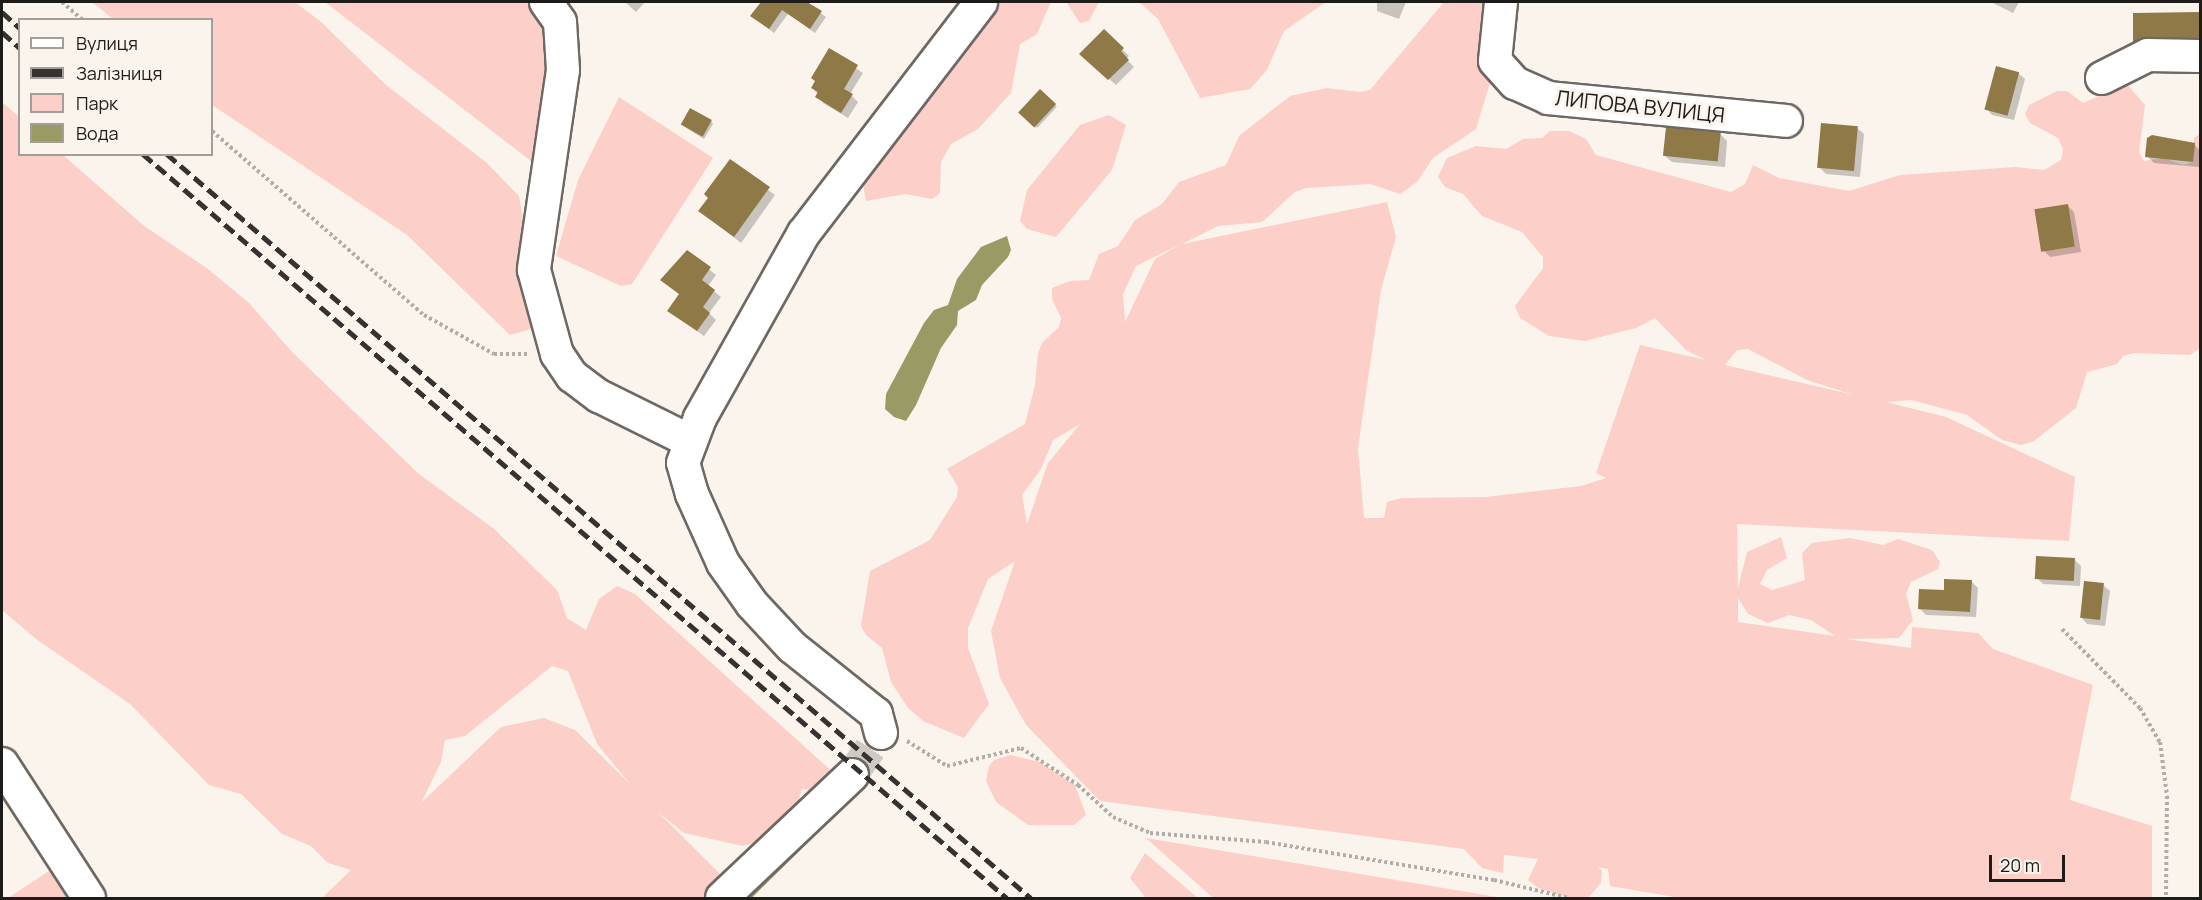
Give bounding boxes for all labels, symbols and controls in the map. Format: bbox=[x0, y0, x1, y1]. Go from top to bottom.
legend bbox=[18, 18, 213, 156]
text: Вулиця bbox=[76, 31, 138, 55]
text: Залізниця bbox=[76, 61, 162, 85]
street label: ЛИПОВА ВУЛИЦЯ bbox=[1554, 85, 1726, 127]
text: Парк bbox=[76, 91, 118, 115]
text: Вода bbox=[76, 121, 118, 145]
scale bar bbox=[1992, 843, 2068, 881]
text: 20 m bbox=[2000, 853, 2040, 877]

